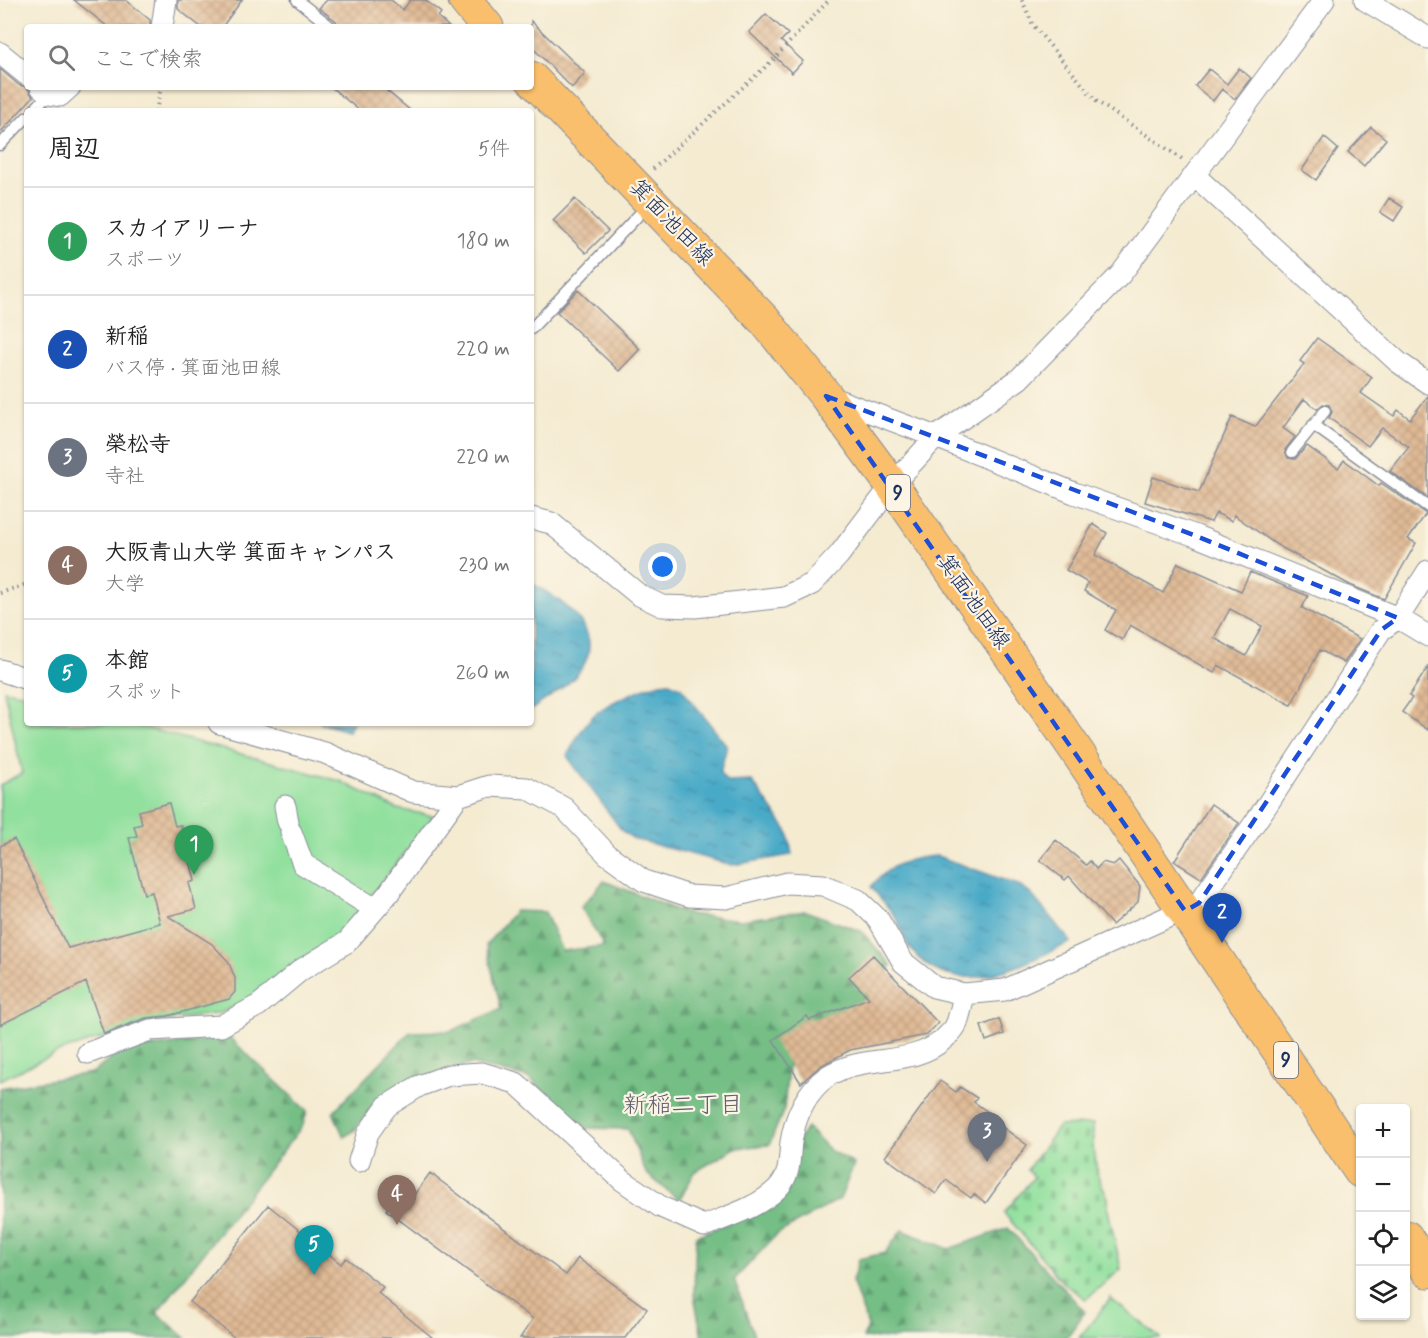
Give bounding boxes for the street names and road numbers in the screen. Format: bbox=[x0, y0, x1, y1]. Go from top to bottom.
street label: 箕面池田線 bbox=[623, 174, 719, 272]
road number: 9 bbox=[886, 475, 910, 511]
street label: 箕面池田線 bbox=[930, 549, 1016, 655]
road number: 9 bbox=[1274, 1042, 1298, 1078]

